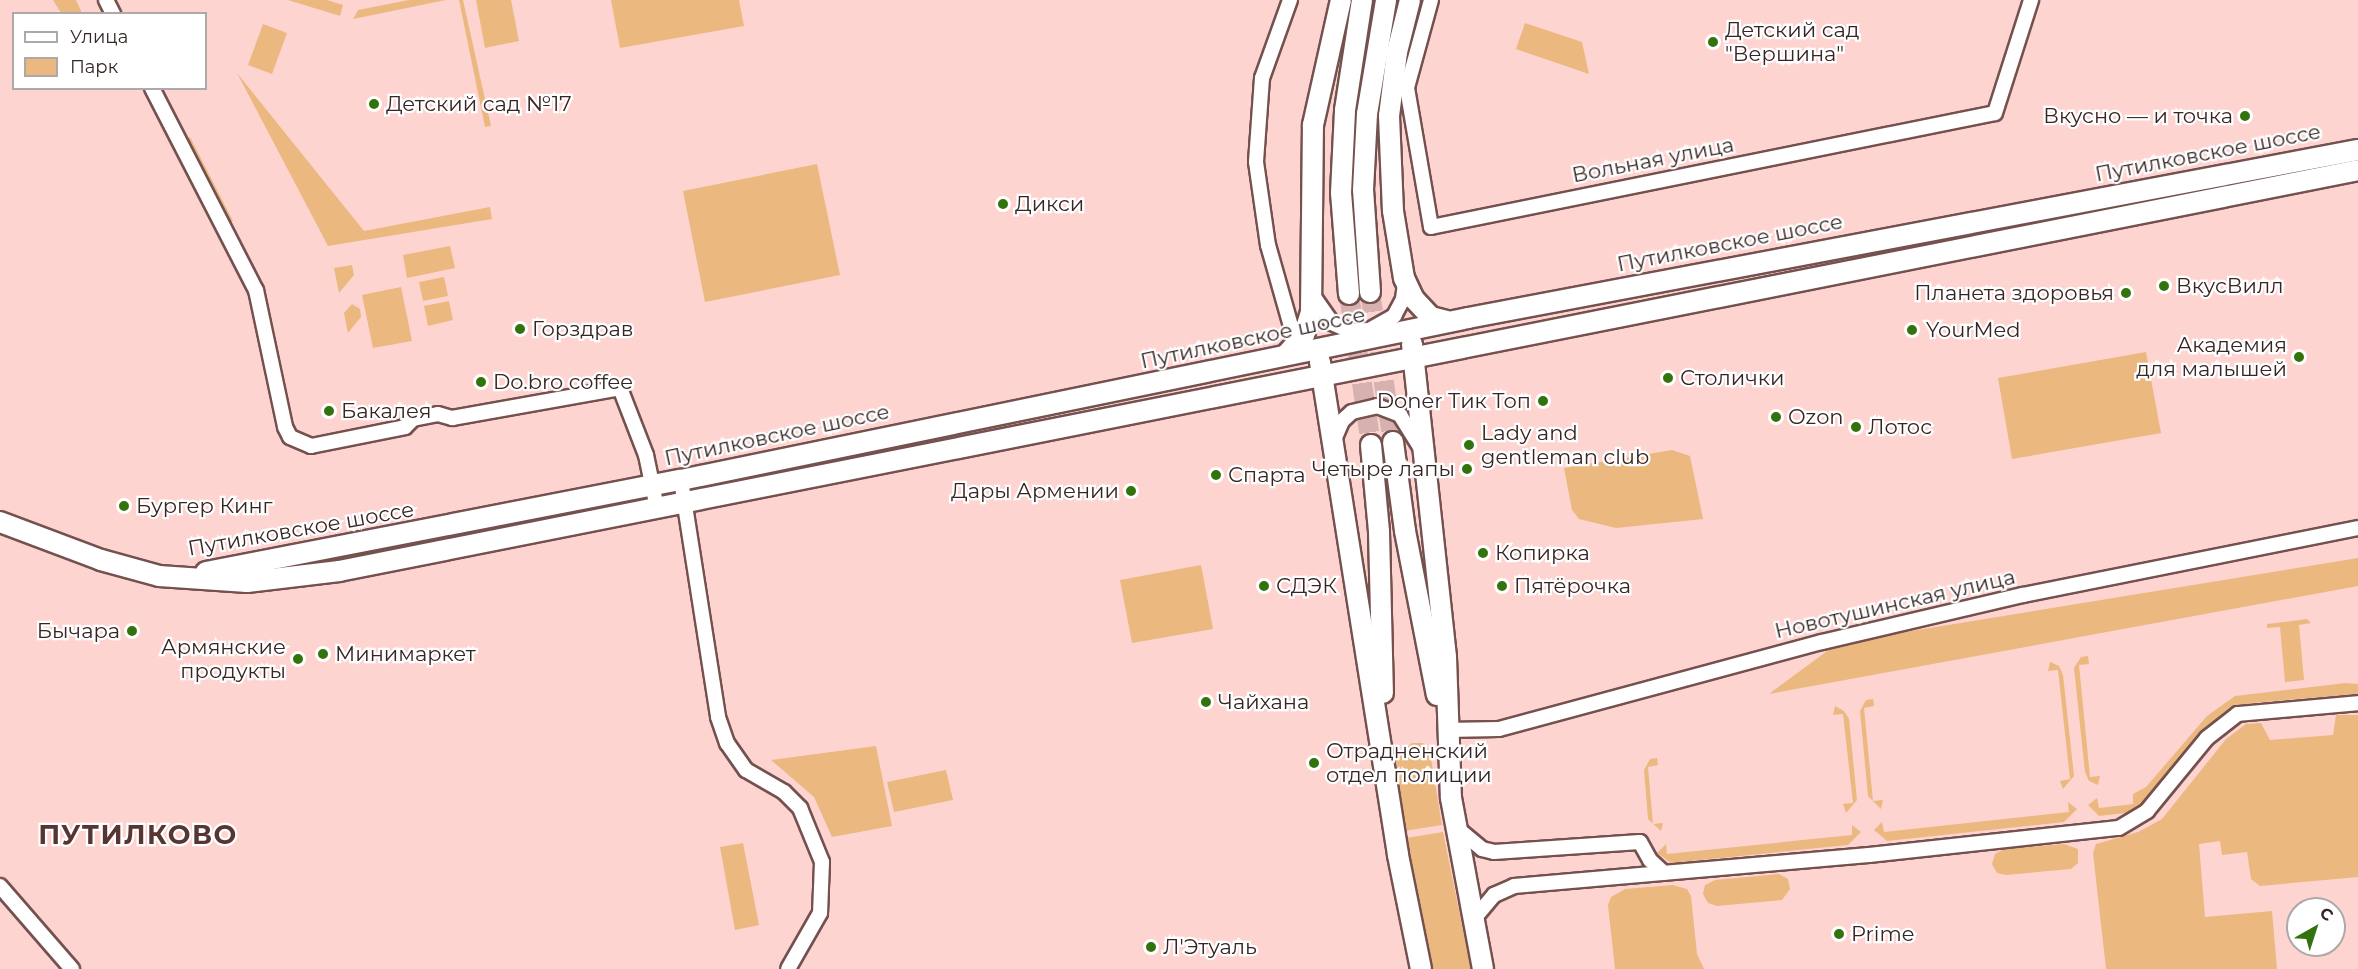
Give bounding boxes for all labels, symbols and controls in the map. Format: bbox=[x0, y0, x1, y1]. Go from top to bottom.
legend bbox=[12, 12, 207, 90]
place label: Детский сад "Вершина" bbox=[1725, 17, 1859, 67]
text: Улица bbox=[70, 26, 128, 48]
marker: Детский сад "Вершина" bbox=[1706, 35, 1720, 49]
text: Парк bbox=[70, 56, 118, 78]
place label: Детский сад №17 bbox=[386, 91, 572, 117]
marker: Детский сад №17 bbox=[367, 97, 381, 111]
place label: Вкусно — и точка bbox=[2043, 103, 2233, 129]
marker: Вкусно — и точка bbox=[2238, 109, 2252, 123]
street label: Путилковское шоссе bbox=[2093, 119, 2323, 187]
street label: Вольная улица bbox=[1570, 132, 1736, 188]
place label: Дикси bbox=[1015, 191, 1084, 217]
marker: Дикси bbox=[996, 197, 1010, 211]
street label: Путилковское шоссе bbox=[1615, 209, 1845, 277]
place label: ВкусВилл bbox=[2176, 273, 2283, 299]
marker: ВкусВилл bbox=[2157, 279, 2171, 293]
place label: Планета здоровья bbox=[1914, 280, 2114, 306]
marker: Планета здоровья bbox=[2119, 286, 2133, 300]
street label: Путилковское шоссе bbox=[1138, 302, 1368, 374]
place label: Горздрав bbox=[532, 316, 633, 342]
place label: YourMed bbox=[1926, 317, 2020, 343]
marker: YourMed bbox=[1903, 321, 1921, 339]
marker: Горздрав bbox=[513, 322, 527, 336]
place label: Академия для малышей bbox=[2136, 332, 2287, 382]
marker: Академия для малышей bbox=[2292, 350, 2306, 364]
place label: Столички bbox=[1680, 365, 1784, 391]
place label: Do.bro coffee bbox=[493, 369, 633, 395]
marker: Столички bbox=[1661, 371, 1675, 385]
marker: Do.bro coffee bbox=[474, 375, 488, 389]
place label: Doner Тик Топ bbox=[1377, 388, 1531, 414]
marker: Doner Тик Топ bbox=[1536, 394, 1550, 408]
place label: Бакалея bbox=[341, 398, 431, 424]
street label: Путилковское шоссе bbox=[662, 399, 892, 471]
marker: Бакалея bbox=[322, 404, 336, 418]
place label: Ozon bbox=[1788, 404, 1844, 430]
marker: Ozon bbox=[1769, 410, 1783, 424]
place label: Лотос bbox=[1868, 414, 1932, 440]
place label: Lady and gentleman club bbox=[1481, 420, 1649, 470]
marker: Лотос bbox=[1849, 420, 1863, 434]
marker: Lady and gentleman club bbox=[1462, 438, 1476, 452]
place label: Четыре лапы bbox=[1312, 456, 1455, 482]
place label: Спарта bbox=[1228, 462, 1306, 488]
marker: Четыре лапы bbox=[1460, 462, 1474, 476]
marker: Спарта bbox=[1209, 468, 1223, 482]
place label: Дары Армении bbox=[951, 478, 1119, 504]
marker: Дары Армении bbox=[1124, 484, 1138, 498]
place label: Бургер Кинг bbox=[136, 493, 273, 519]
street label: Путилковское шоссе bbox=[186, 497, 416, 561]
marker: Бургер Кинг bbox=[117, 499, 131, 513]
place label: Копирка bbox=[1495, 540, 1590, 566]
marker: Копирка bbox=[1476, 546, 1490, 560]
street label: Новотушинская улица bbox=[1772, 564, 2018, 644]
place label: СДЭК bbox=[1276, 573, 1337, 599]
place label: Пятёрочка bbox=[1514, 573, 1631, 599]
marker: СДЭК bbox=[1257, 579, 1271, 593]
marker: Пятёрочка bbox=[1495, 579, 1509, 593]
place label: Бычара bbox=[37, 618, 120, 644]
marker: Бычара bbox=[125, 624, 139, 638]
place label: Армянские продукты bbox=[161, 634, 286, 684]
place label: Минимаркет bbox=[335, 641, 476, 667]
marker: Минимаркет bbox=[316, 647, 330, 661]
marker: Армянские продукты bbox=[291, 652, 305, 666]
place label: Чайхана bbox=[1218, 689, 1309, 715]
marker: Чайхана bbox=[1199, 695, 1213, 709]
place label: Отрадненский отдел полиции bbox=[1326, 738, 1492, 788]
marker: Отрадненский отдел полиции bbox=[1307, 756, 1321, 770]
district label: ПУТИЛКОВО bbox=[38, 819, 238, 851]
north arrow bbox=[2286, 897, 2346, 957]
text: С bbox=[2316, 903, 2337, 925]
place label: Prime bbox=[1851, 921, 1914, 947]
marker: Prime bbox=[1832, 927, 1846, 941]
place label: Л'Этуаль bbox=[1163, 934, 1257, 960]
marker: Л'Этуаль bbox=[1144, 940, 1158, 954]

